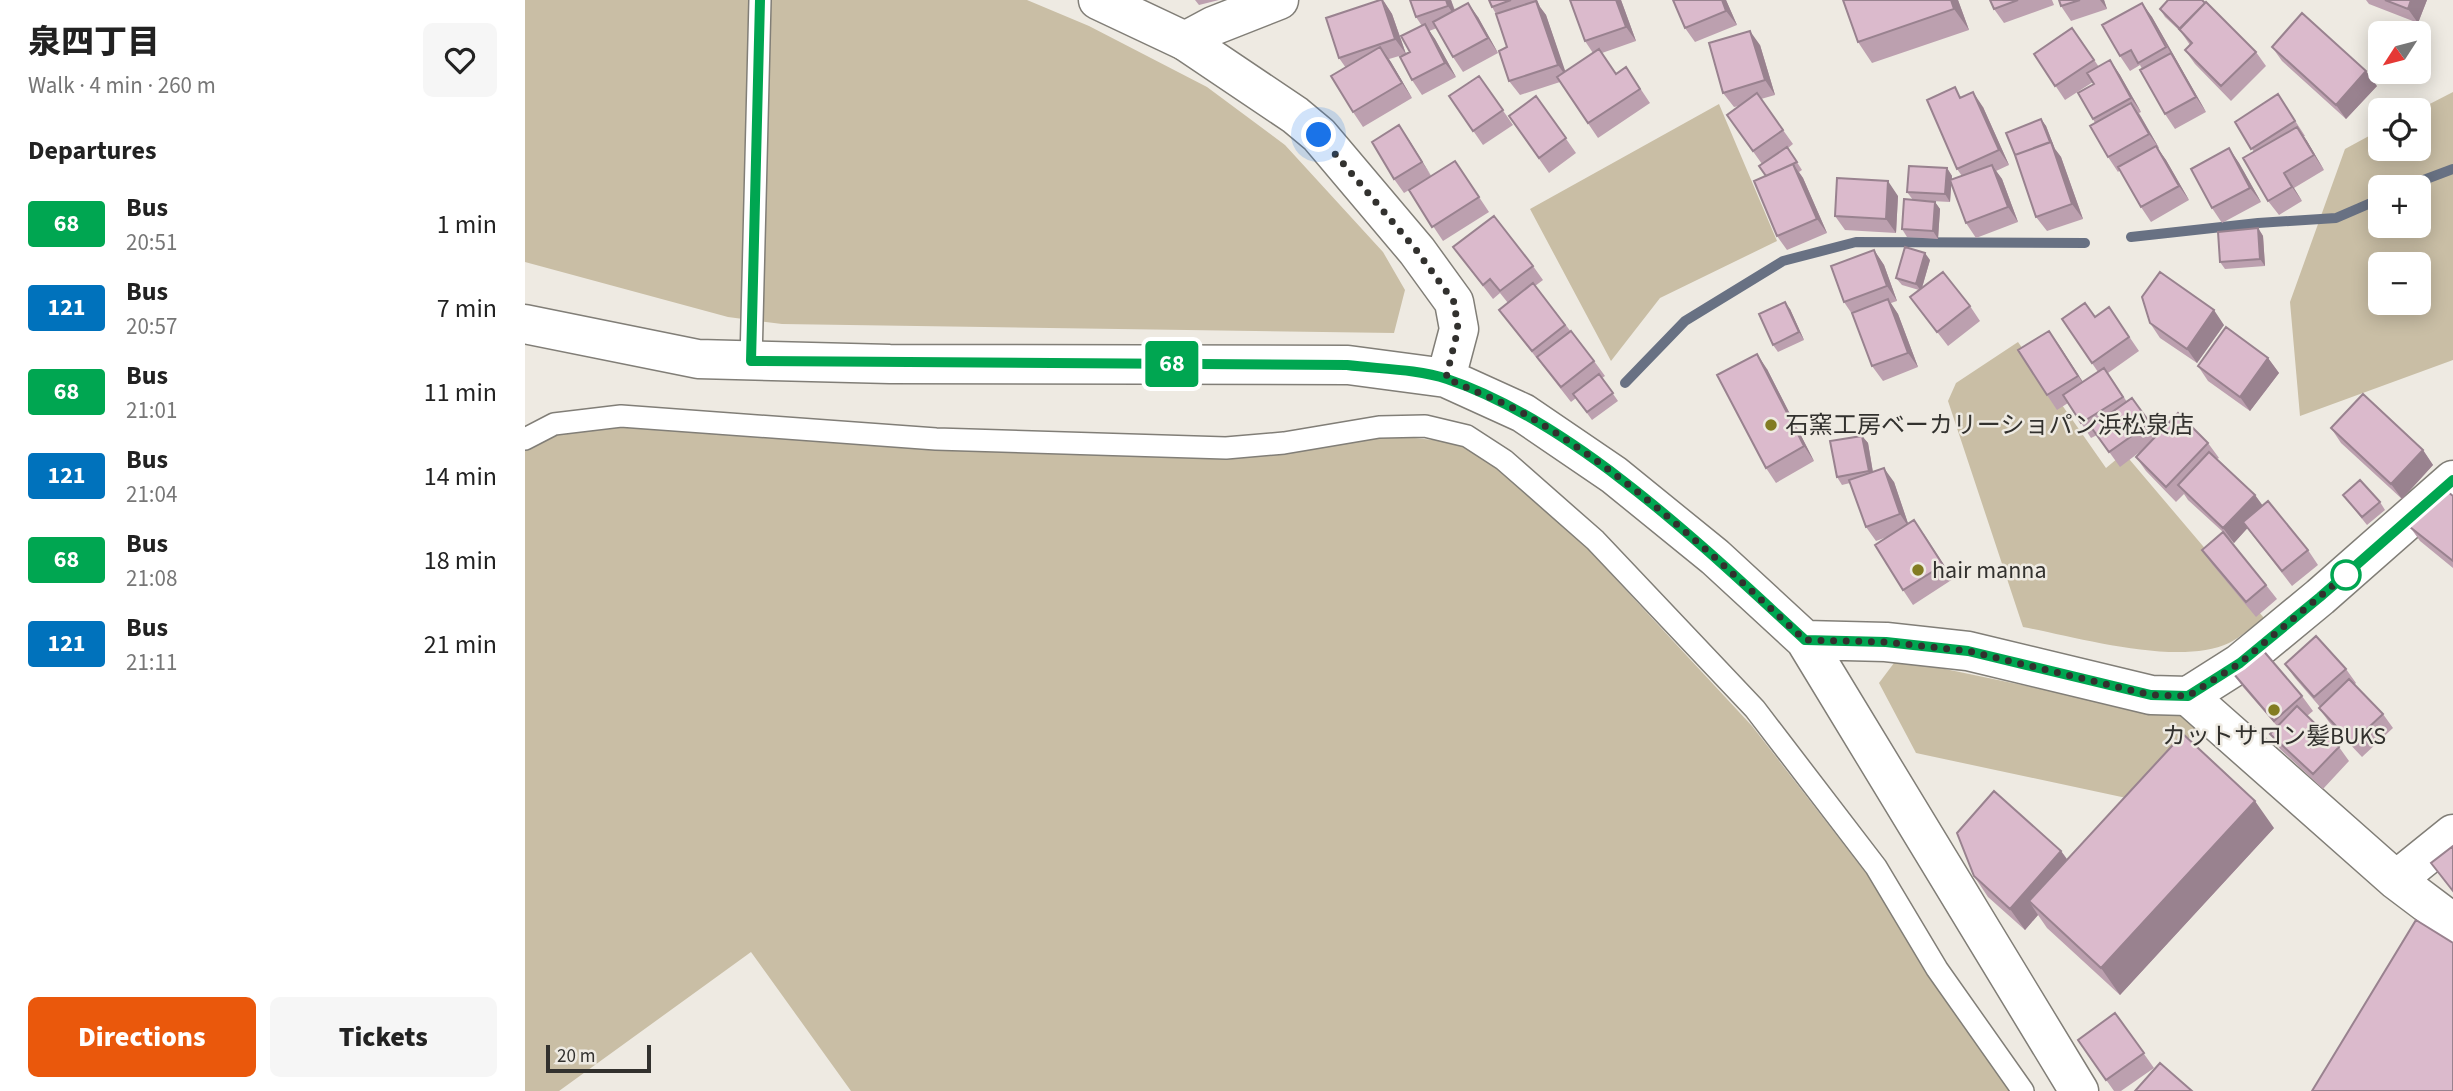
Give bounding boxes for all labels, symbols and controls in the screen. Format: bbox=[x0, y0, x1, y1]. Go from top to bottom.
text: 泉四丁目 bbox=[28, 19, 160, 66]
north arrow bbox=[2368, 21, 2431, 84]
map controls bbox=[2368, 21, 2431, 315]
button: heart bbox=[423, 23, 497, 97]
text: Walk · 4 min · 260 m bbox=[28, 69, 216, 102]
button: locate bbox=[2368, 98, 2431, 161]
your location bbox=[1301, 117, 1336, 152]
text: Departures bbox=[28, 132, 156, 169]
button: + bbox=[2368, 175, 2431, 238]
text: Bus bbox=[126, 189, 168, 226]
text: 68 bbox=[54, 206, 79, 241]
text: 1 min bbox=[437, 206, 497, 243]
text: 20:51 bbox=[126, 226, 177, 259]
button: − bbox=[2368, 252, 2431, 315]
text: Bus bbox=[126, 273, 168, 310]
text: 121 bbox=[47, 290, 86, 325]
text: 7 min bbox=[437, 290, 497, 327]
text: 20:57 bbox=[126, 310, 177, 343]
line badge: 68 bbox=[1141, 341, 1203, 387]
text: 68 bbox=[1159, 346, 1185, 381]
text: Bus bbox=[126, 357, 168, 394]
text: 68 bbox=[54, 374, 79, 409]
text: 11 min bbox=[424, 374, 497, 411]
text: 21:01 bbox=[126, 394, 177, 427]
place label: 石窯工房ベーカリーショパン浜松泉店 bbox=[1785, 408, 2194, 443]
marker: 石窯工房ベーカリーショパン浜松泉店 bbox=[1763, 417, 1779, 433]
text: Bus bbox=[126, 441, 168, 478]
text: 121 bbox=[47, 458, 86, 493]
text: 14 min bbox=[424, 458, 497, 495]
text: 21:04 bbox=[126, 478, 177, 511]
text: Bus bbox=[126, 525, 168, 562]
text: 68 bbox=[54, 542, 79, 577]
text: 18 min bbox=[424, 542, 497, 579]
place label: hair manna bbox=[1932, 553, 2047, 588]
unlabelled marker bbox=[2331, 560, 2361, 590]
text: 21:08 bbox=[126, 562, 177, 595]
marker: hair manna bbox=[1910, 562, 1926, 578]
text: Bus bbox=[126, 609, 168, 646]
text: 121 bbox=[47, 626, 86, 661]
text: 21 min bbox=[424, 626, 497, 663]
text: 21:11 bbox=[126, 646, 177, 679]
marker: カットサロン髪BUKS bbox=[2266, 702, 2282, 718]
place label: カットサロン髪BUKS bbox=[2162, 719, 2386, 754]
button: Directions bbox=[28, 997, 256, 1077]
button: Tickets bbox=[270, 997, 497, 1077]
scale bar bbox=[546, 1042, 651, 1074]
text: 20 m bbox=[557, 1043, 595, 1070]

